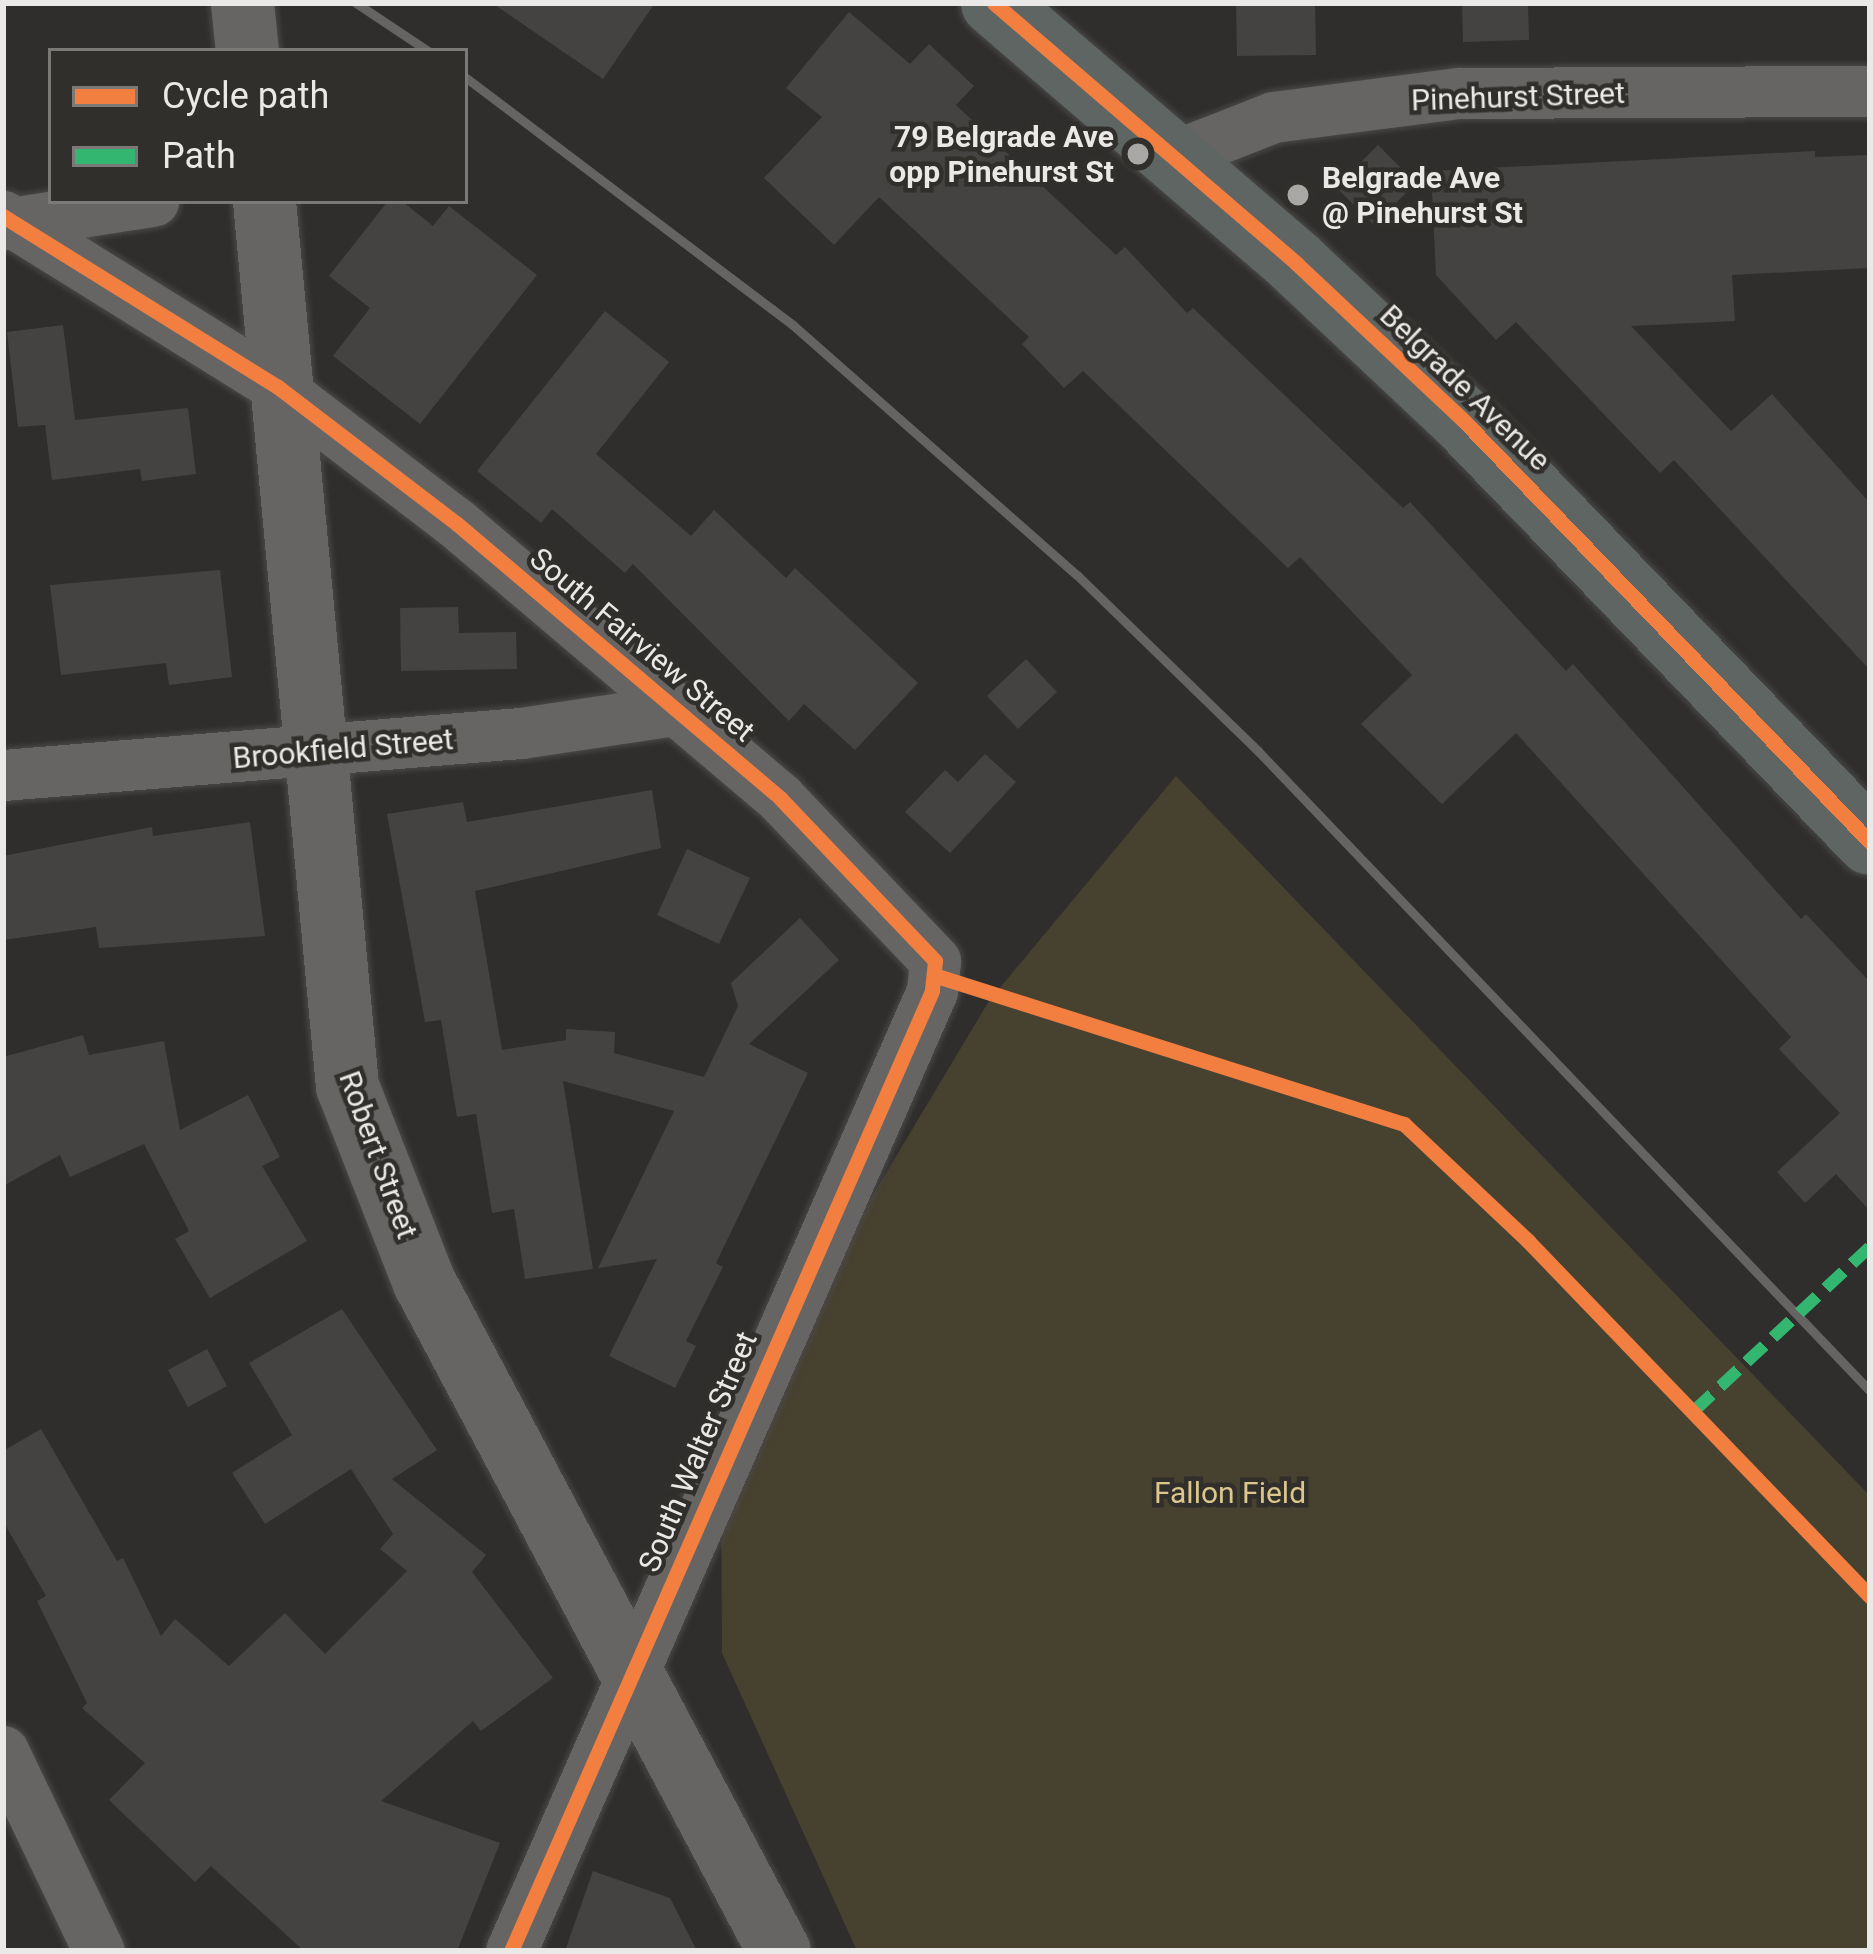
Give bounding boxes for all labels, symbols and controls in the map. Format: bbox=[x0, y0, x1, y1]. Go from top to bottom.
legend bbox=[48, 48, 468, 204]
text: Cycle path bbox=[162, 75, 329, 117]
street label: Pinehurst Street bbox=[1411, 75, 1625, 119]
place label: 79 Belgrade Ave opp Pinehurst St bbox=[889, 119, 1114, 190]
text: Path bbox=[162, 135, 236, 177]
marker: 79 Belgrade Ave opp Pinehurst St bbox=[1125, 141, 1151, 167]
place label: Belgrade Ave @ Pinehurst St bbox=[1322, 160, 1523, 231]
marker: Belgrade Ave @ Pinehurst St bbox=[1285, 182, 1311, 208]
street label: Belgrade Avenue bbox=[1372, 298, 1558, 478]
street label: South Fairview Street bbox=[522, 541, 762, 749]
street label: Brookfield Street bbox=[231, 721, 455, 777]
street label: Robert Street bbox=[331, 1066, 425, 1244]
street label: South Walter Street bbox=[631, 1326, 765, 1578]
park label: Fallon Field bbox=[1154, 1475, 1306, 1511]

